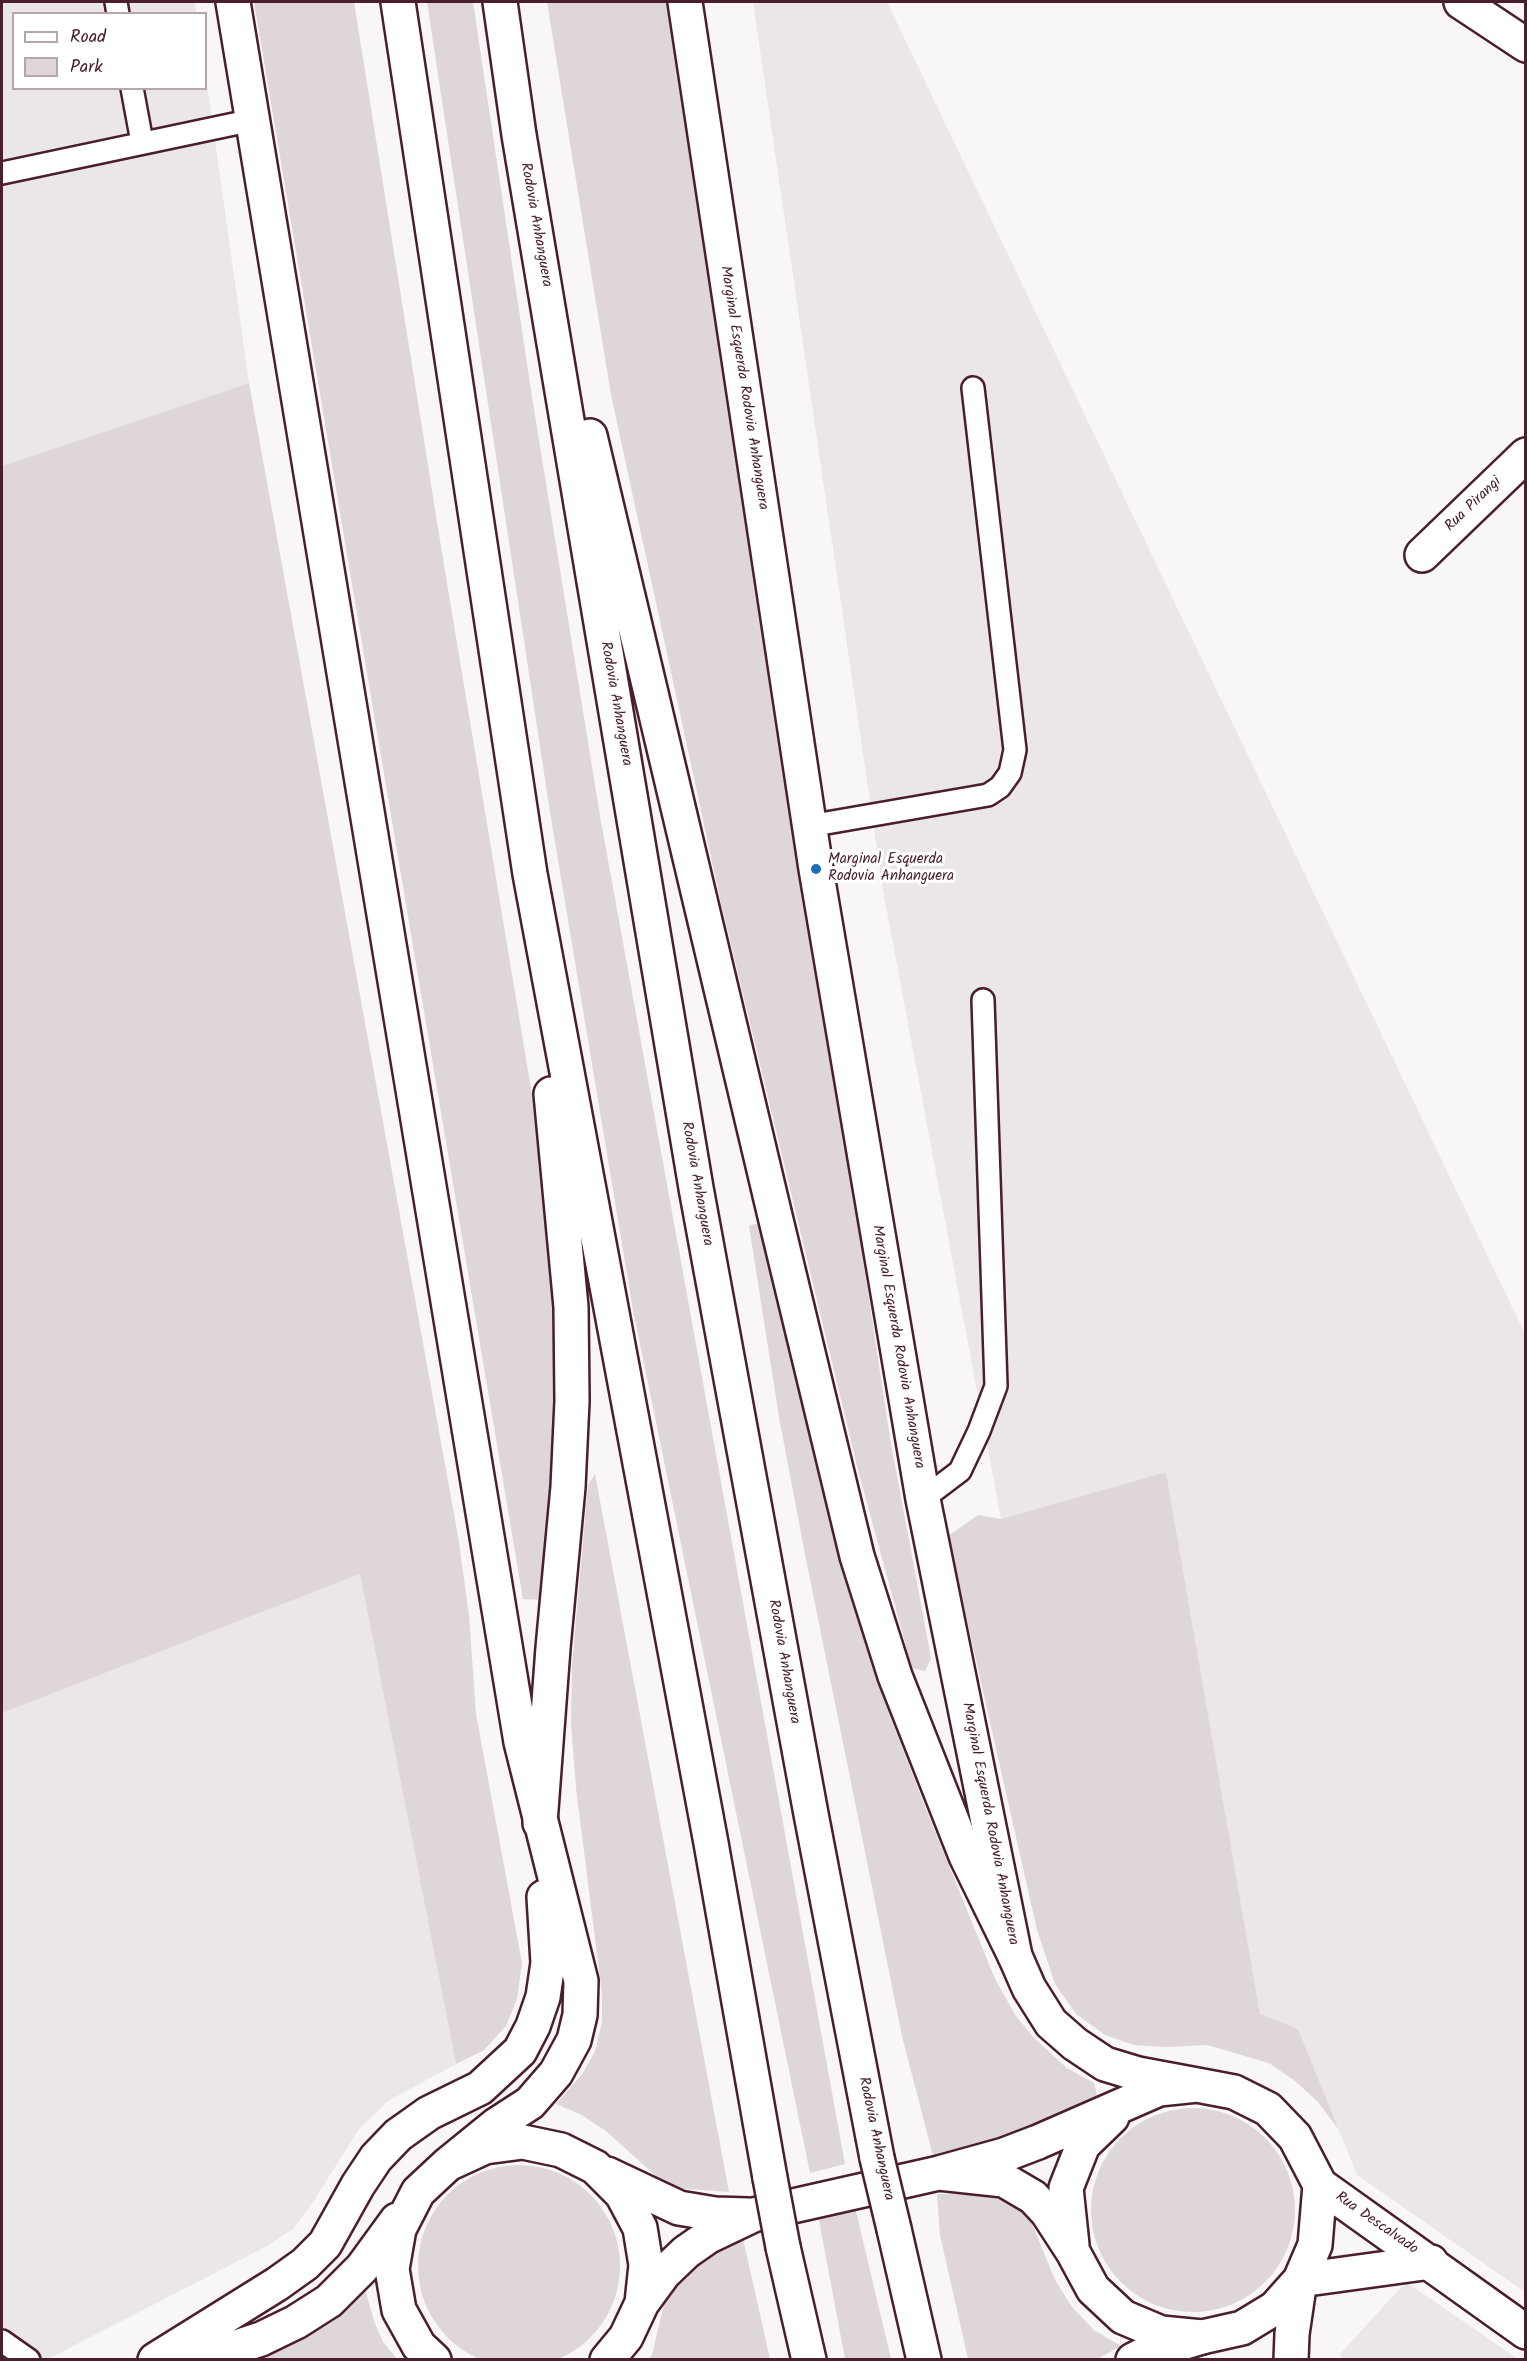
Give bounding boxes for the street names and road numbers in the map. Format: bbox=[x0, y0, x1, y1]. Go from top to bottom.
street label: Rodovia Anhanguera bbox=[515, 161, 555, 289]
street label: Marginal Esquerda Rodovia Anhanguera bbox=[715, 265, 771, 511]
street label: Rua Pirangi bbox=[1442, 474, 1506, 536]
street label: Rodovia Anhanguera bbox=[595, 640, 635, 768]
street label: Rodovia Anhanguera bbox=[676, 1120, 716, 1248]
street label: Marginal Esquerda Rodovia Anhanguera bbox=[867, 1224, 927, 1470]
street label: Rodovia Anhanguera bbox=[763, 1598, 803, 1726]
street label: Marginal Esquerda Rodovia Anhanguera bbox=[957, 1701, 1021, 1947]
street label: Rodovia Anhanguera bbox=[853, 2075, 897, 2203]
street label: Rua Descalvado bbox=[1331, 2189, 1421, 2259]

